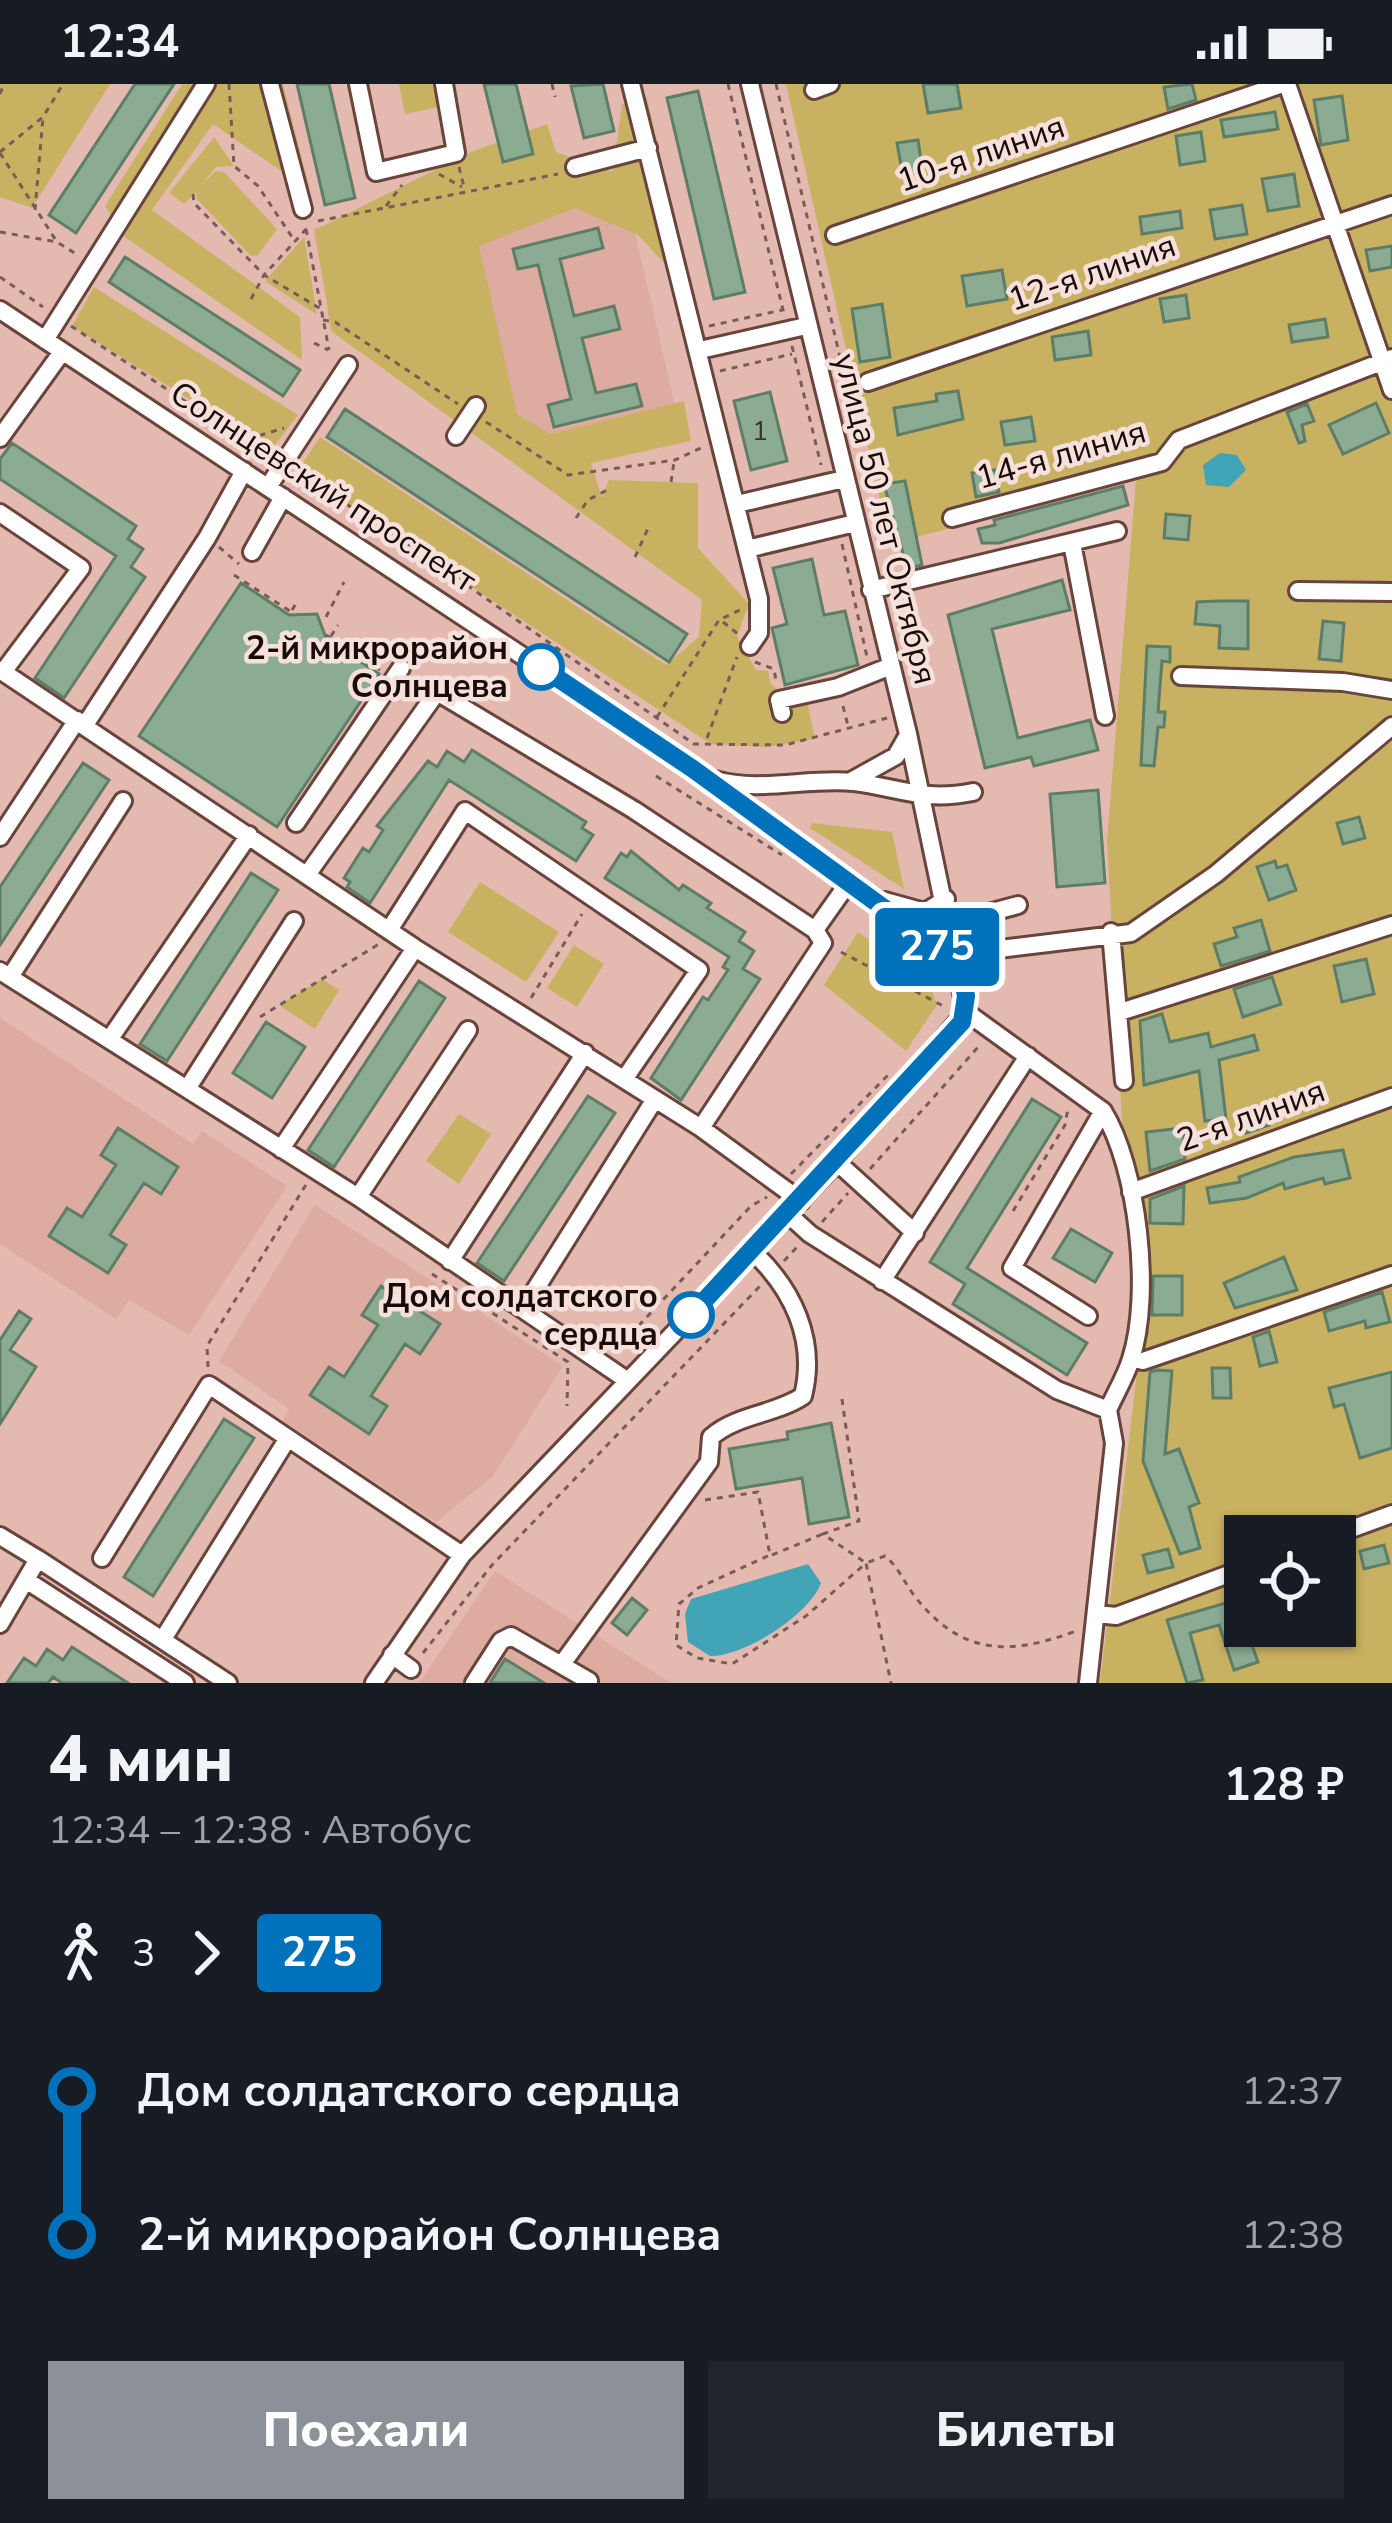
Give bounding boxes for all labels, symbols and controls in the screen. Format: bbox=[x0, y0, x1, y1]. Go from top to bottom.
text: 12:34 bbox=[60, 12, 179, 73]
street label: 10-я линия bbox=[891, 104, 1071, 204]
street label: 12-я линия bbox=[1002, 223, 1182, 323]
street label: улица 50 лет Октября bbox=[822, 349, 948, 689]
street label: Солнцевский проспект bbox=[161, 371, 485, 603]
street label: 14-я линия bbox=[971, 409, 1151, 501]
house number: 1 bbox=[752, 413, 768, 450]
place label: 2-й микрорайон Солнцева bbox=[246, 626, 508, 709]
marker: 2-й микрорайон Солнцева bbox=[519, 645, 563, 689]
line badge: 275 bbox=[868, 908, 1006, 986]
text: 275 bbox=[899, 918, 975, 975]
street label: 2-я линия bbox=[1171, 1068, 1331, 1164]
place label: Дом солдатского сердца bbox=[383, 1274, 658, 1357]
marker: Дом солдатского сердца bbox=[669, 1293, 713, 1337]
map controls bbox=[1224, 1515, 1356, 1647]
button: locate bbox=[1224, 1515, 1356, 1647]
text: 4 мин bbox=[48, 1714, 234, 1804]
text: 128 ₽ bbox=[1224, 1755, 1344, 1816]
text: 12:34 – 12:38 · Автобус bbox=[48, 1804, 471, 1857]
icon: walk bbox=[48, 1920, 114, 1986]
icon: forward bbox=[173, 1920, 239, 1986]
text: 275 bbox=[281, 1924, 357, 1981]
text: 3 bbox=[132, 1927, 155, 1980]
text: Дом солдатского сердца bbox=[138, 2061, 681, 2122]
text: 12:37 bbox=[1242, 2065, 1344, 2118]
text: 2-й микрорайон Солнцева bbox=[138, 2205, 722, 2266]
text: 12:38 bbox=[1242, 2209, 1344, 2262]
button: Поехали bbox=[48, 2361, 684, 2499]
button: Билеты bbox=[708, 2361, 1344, 2499]

